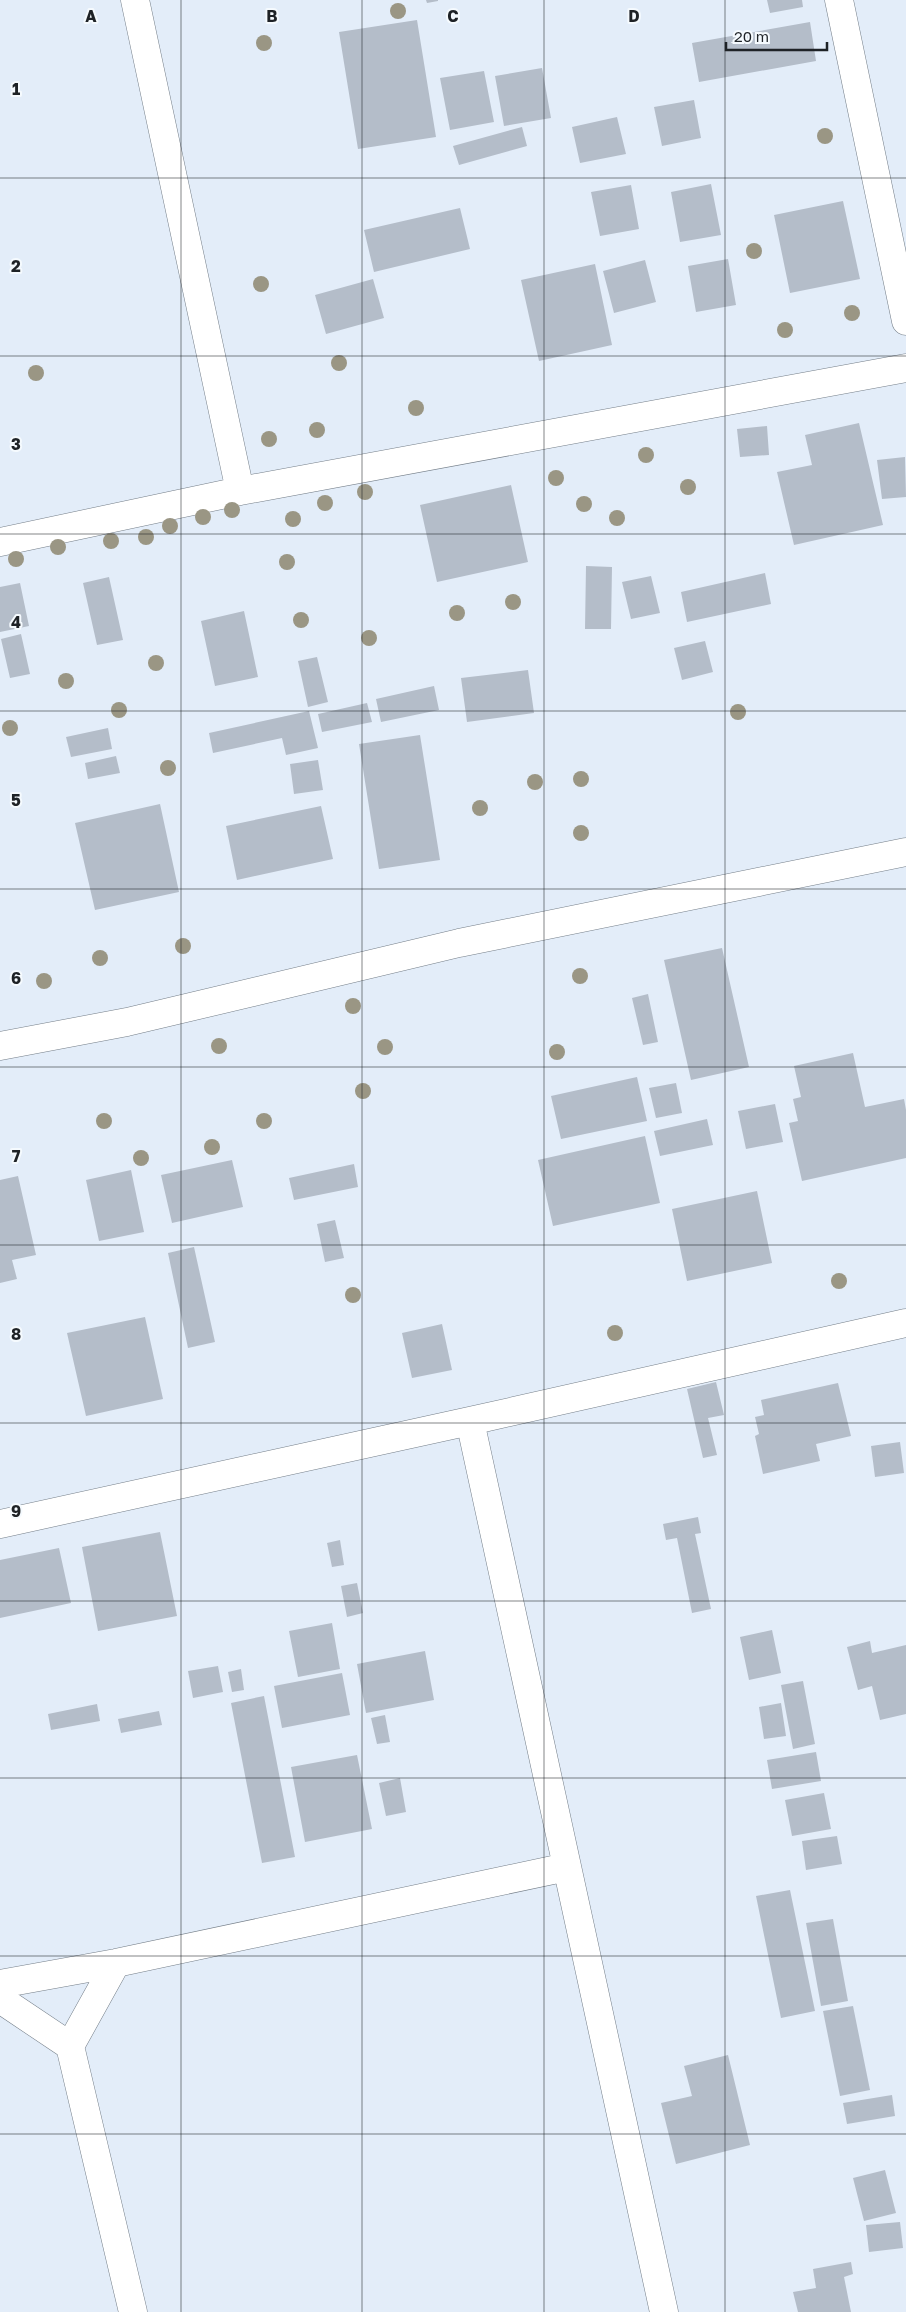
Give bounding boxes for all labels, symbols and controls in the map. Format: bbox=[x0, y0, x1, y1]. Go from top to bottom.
text: A bbox=[85, 6, 97, 26]
text: B bbox=[266, 6, 278, 26]
text: C bbox=[447, 6, 459, 26]
text: D bbox=[628, 6, 640, 26]
scale bar bbox=[726, 20, 827, 52]
text: 20 m bbox=[734, 27, 769, 45]
text: 1 bbox=[12, 79, 20, 99]
text: 2 bbox=[11, 256, 21, 276]
text: 3 bbox=[11, 434, 21, 454]
text: 4 bbox=[11, 612, 21, 632]
text: 5 bbox=[11, 790, 21, 810]
text: 6 bbox=[11, 968, 21, 988]
text: 7 bbox=[12, 1146, 21, 1166]
text: 8 bbox=[11, 1324, 21, 1344]
text: 9 bbox=[11, 1501, 21, 1521]

